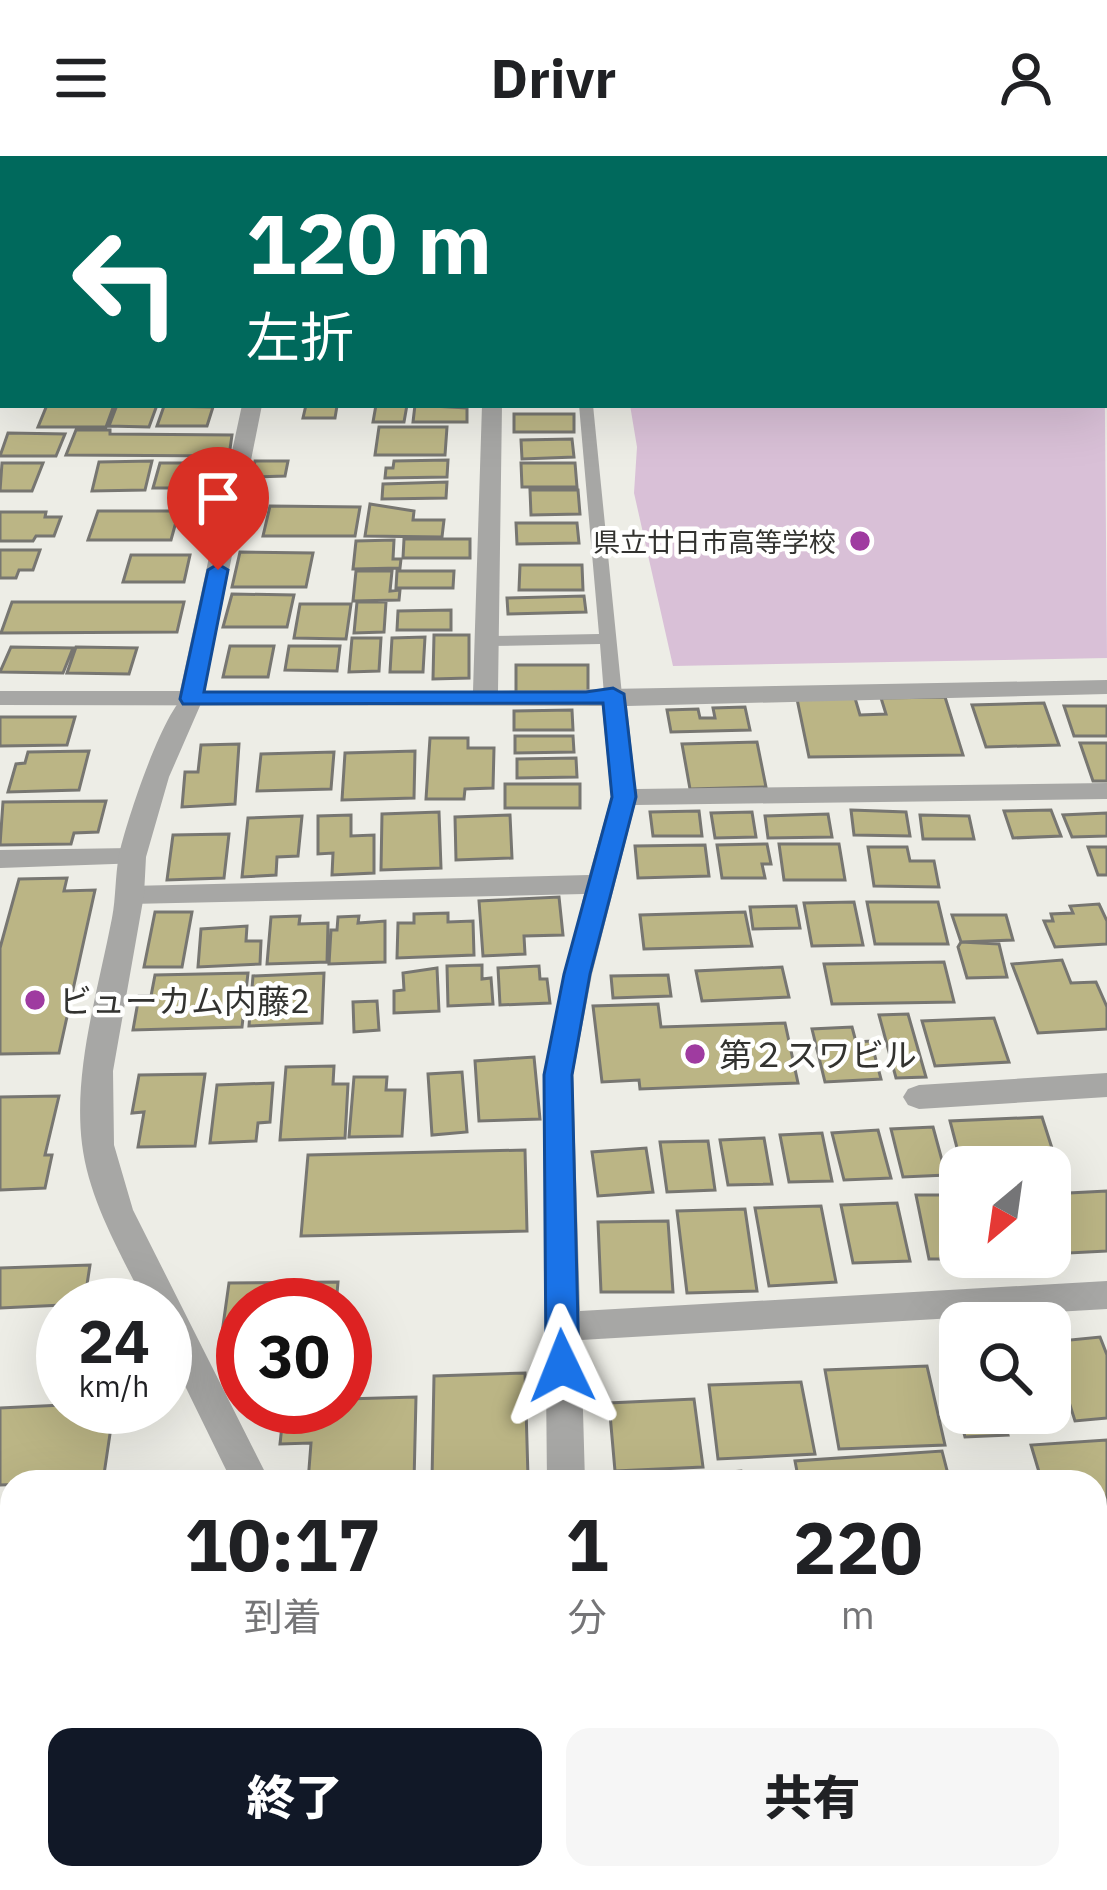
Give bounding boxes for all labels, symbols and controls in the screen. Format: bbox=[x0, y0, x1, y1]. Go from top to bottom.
text: Drivr bbox=[491, 43, 616, 113]
icon: menu bbox=[48, 45, 114, 111]
icon: person bbox=[993, 45, 1059, 111]
text: 120 m bbox=[246, 188, 492, 297]
icon: left bbox=[48, 204, 204, 360]
text: 左折 bbox=[246, 302, 354, 372]
pin bbox=[167, 447, 269, 570]
icon: arrive bbox=[185, 465, 251, 531]
place label: 県立廿日市高等学校 bbox=[593, 524, 836, 559]
marker: 県立廿日市高等学校 bbox=[847, 528, 873, 554]
place label: ビューカム内藤2 bbox=[59, 979, 310, 1022]
marker: ビューカム内藤2 bbox=[22, 987, 48, 1013]
place label: 第２スワビル bbox=[719, 1033, 917, 1076]
marker: 第２スワビル bbox=[682, 1041, 708, 1067]
north arrow bbox=[939, 1146, 1071, 1278]
map controls bbox=[939, 1146, 1071, 1434]
speed limit sign: 30 bbox=[216, 1278, 372, 1434]
text: 24 bbox=[78, 1301, 150, 1380]
button: search bbox=[939, 1302, 1071, 1434]
position arrow bbox=[499, 1303, 625, 1429]
text: km/h bbox=[79, 1366, 149, 1405]
text: 10:17 bbox=[184, 1497, 381, 1591]
text: 1 bbox=[565, 1497, 609, 1591]
text: 220 bbox=[793, 1500, 923, 1594]
text: m bbox=[841, 1589, 875, 1640]
text: 到着 bbox=[244, 1591, 322, 1642]
text: 分 bbox=[567, 1591, 606, 1642]
button: 終了 bbox=[48, 1728, 542, 1866]
button: 共有 bbox=[566, 1728, 1059, 1866]

